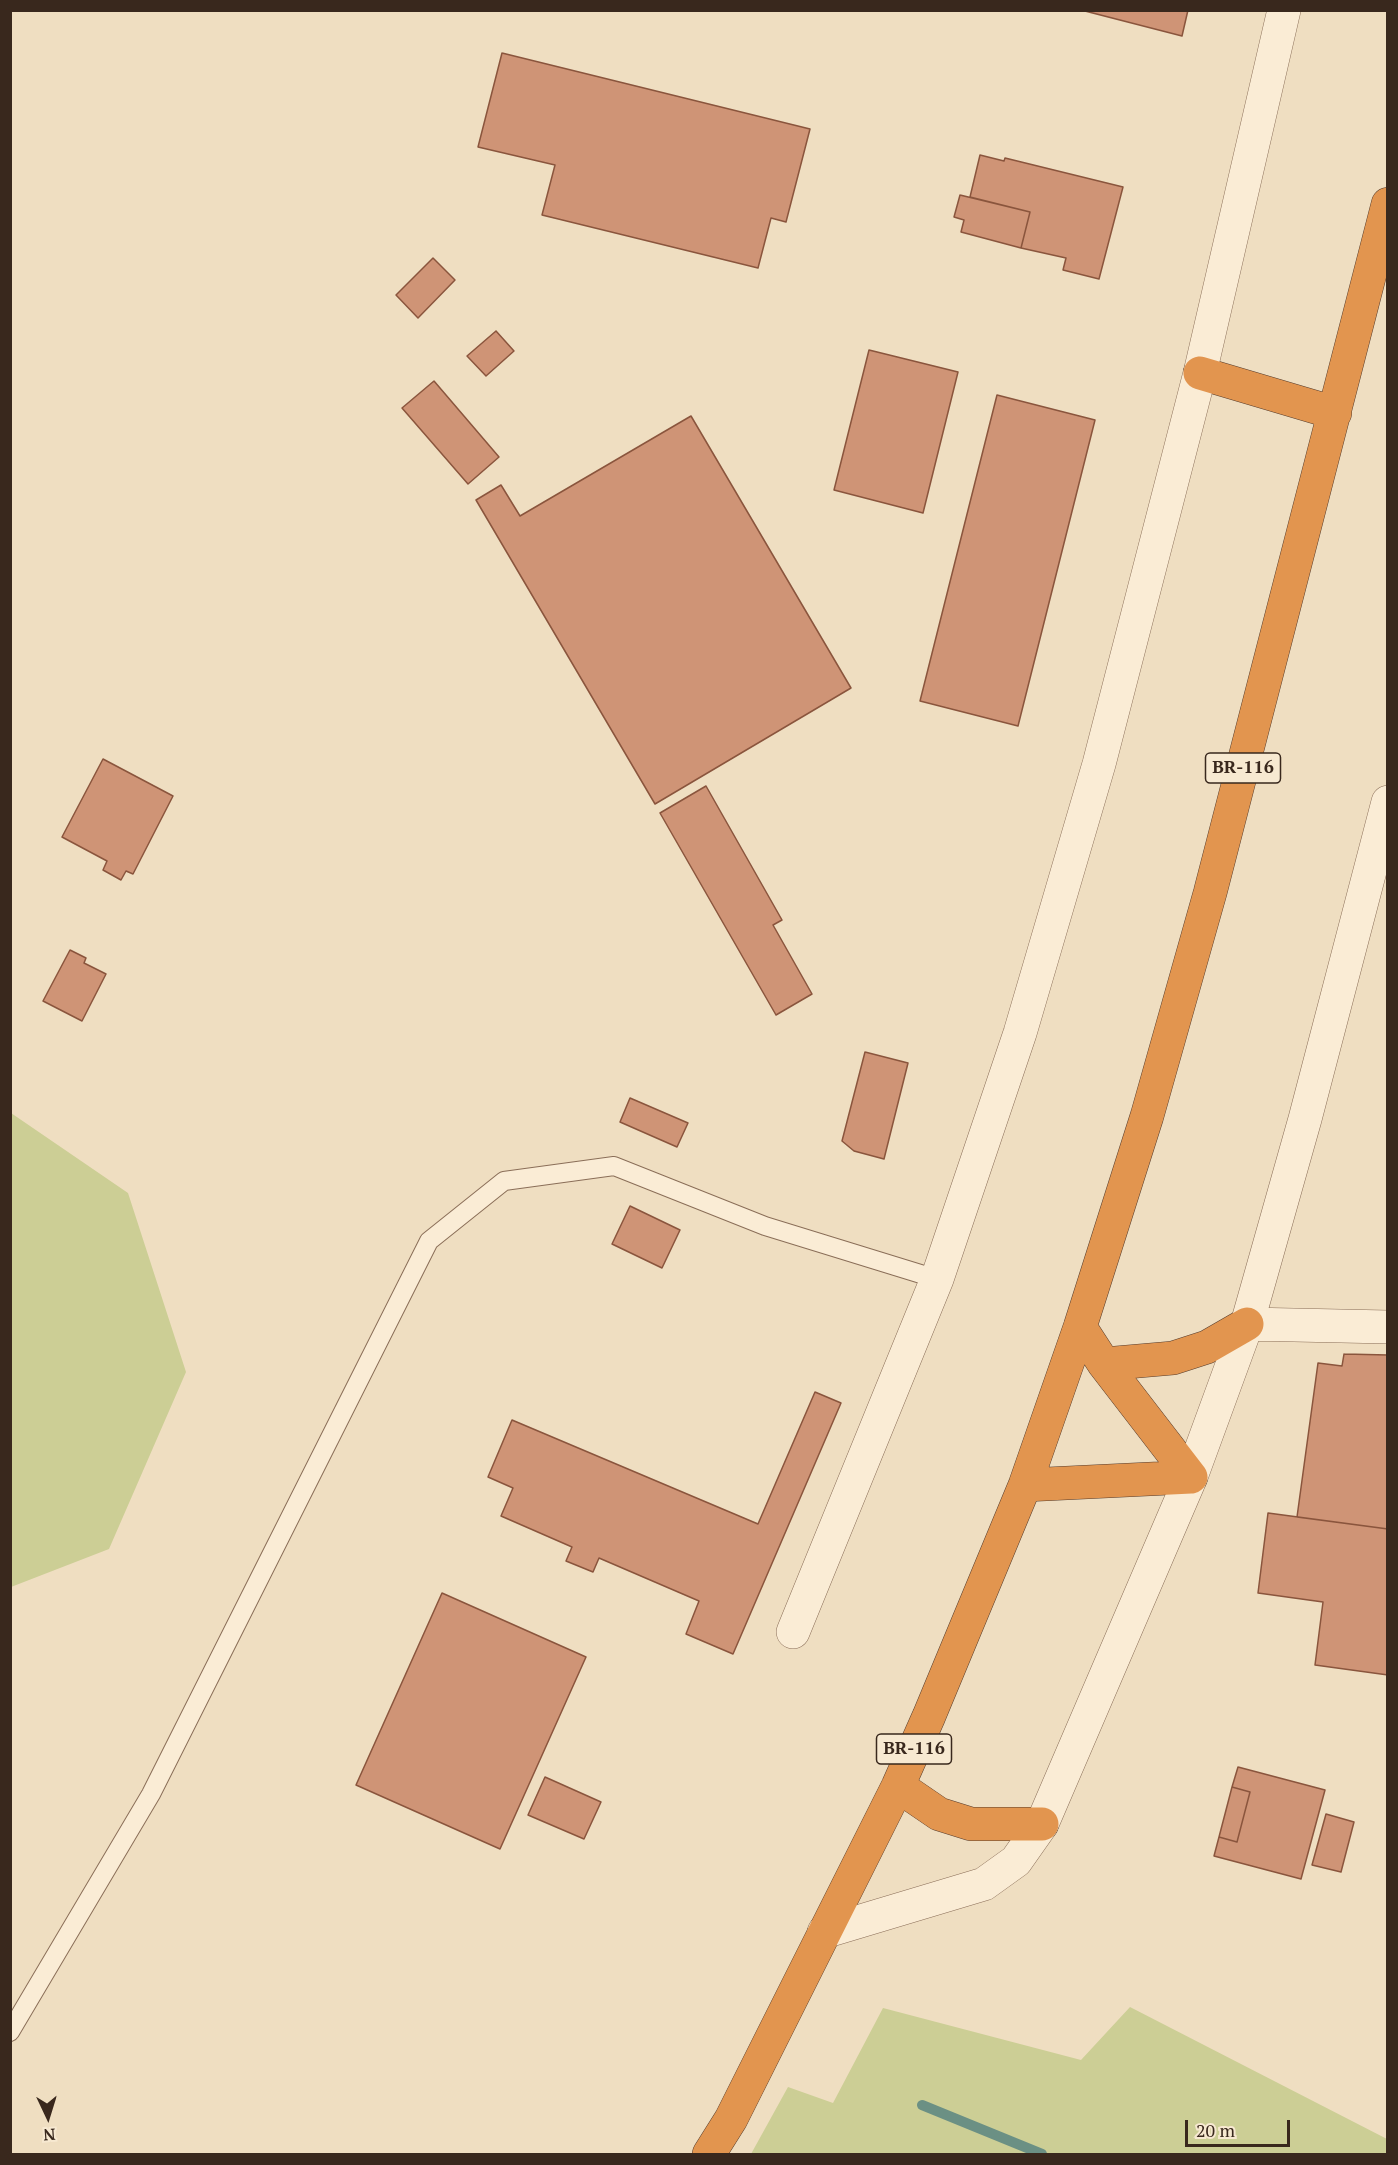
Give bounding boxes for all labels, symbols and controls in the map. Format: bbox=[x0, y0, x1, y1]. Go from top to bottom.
road number: BR-116 bbox=[1206, 753, 1280, 783]
road number: BR-116 bbox=[876, 1734, 952, 1764]
north arrow bbox=[18, 2087, 78, 2147]
scale bar bbox=[1188, 2108, 1293, 2146]
text: 20 m bbox=[1196, 2118, 1235, 2142]
text: N bbox=[42, 2124, 56, 2146]

